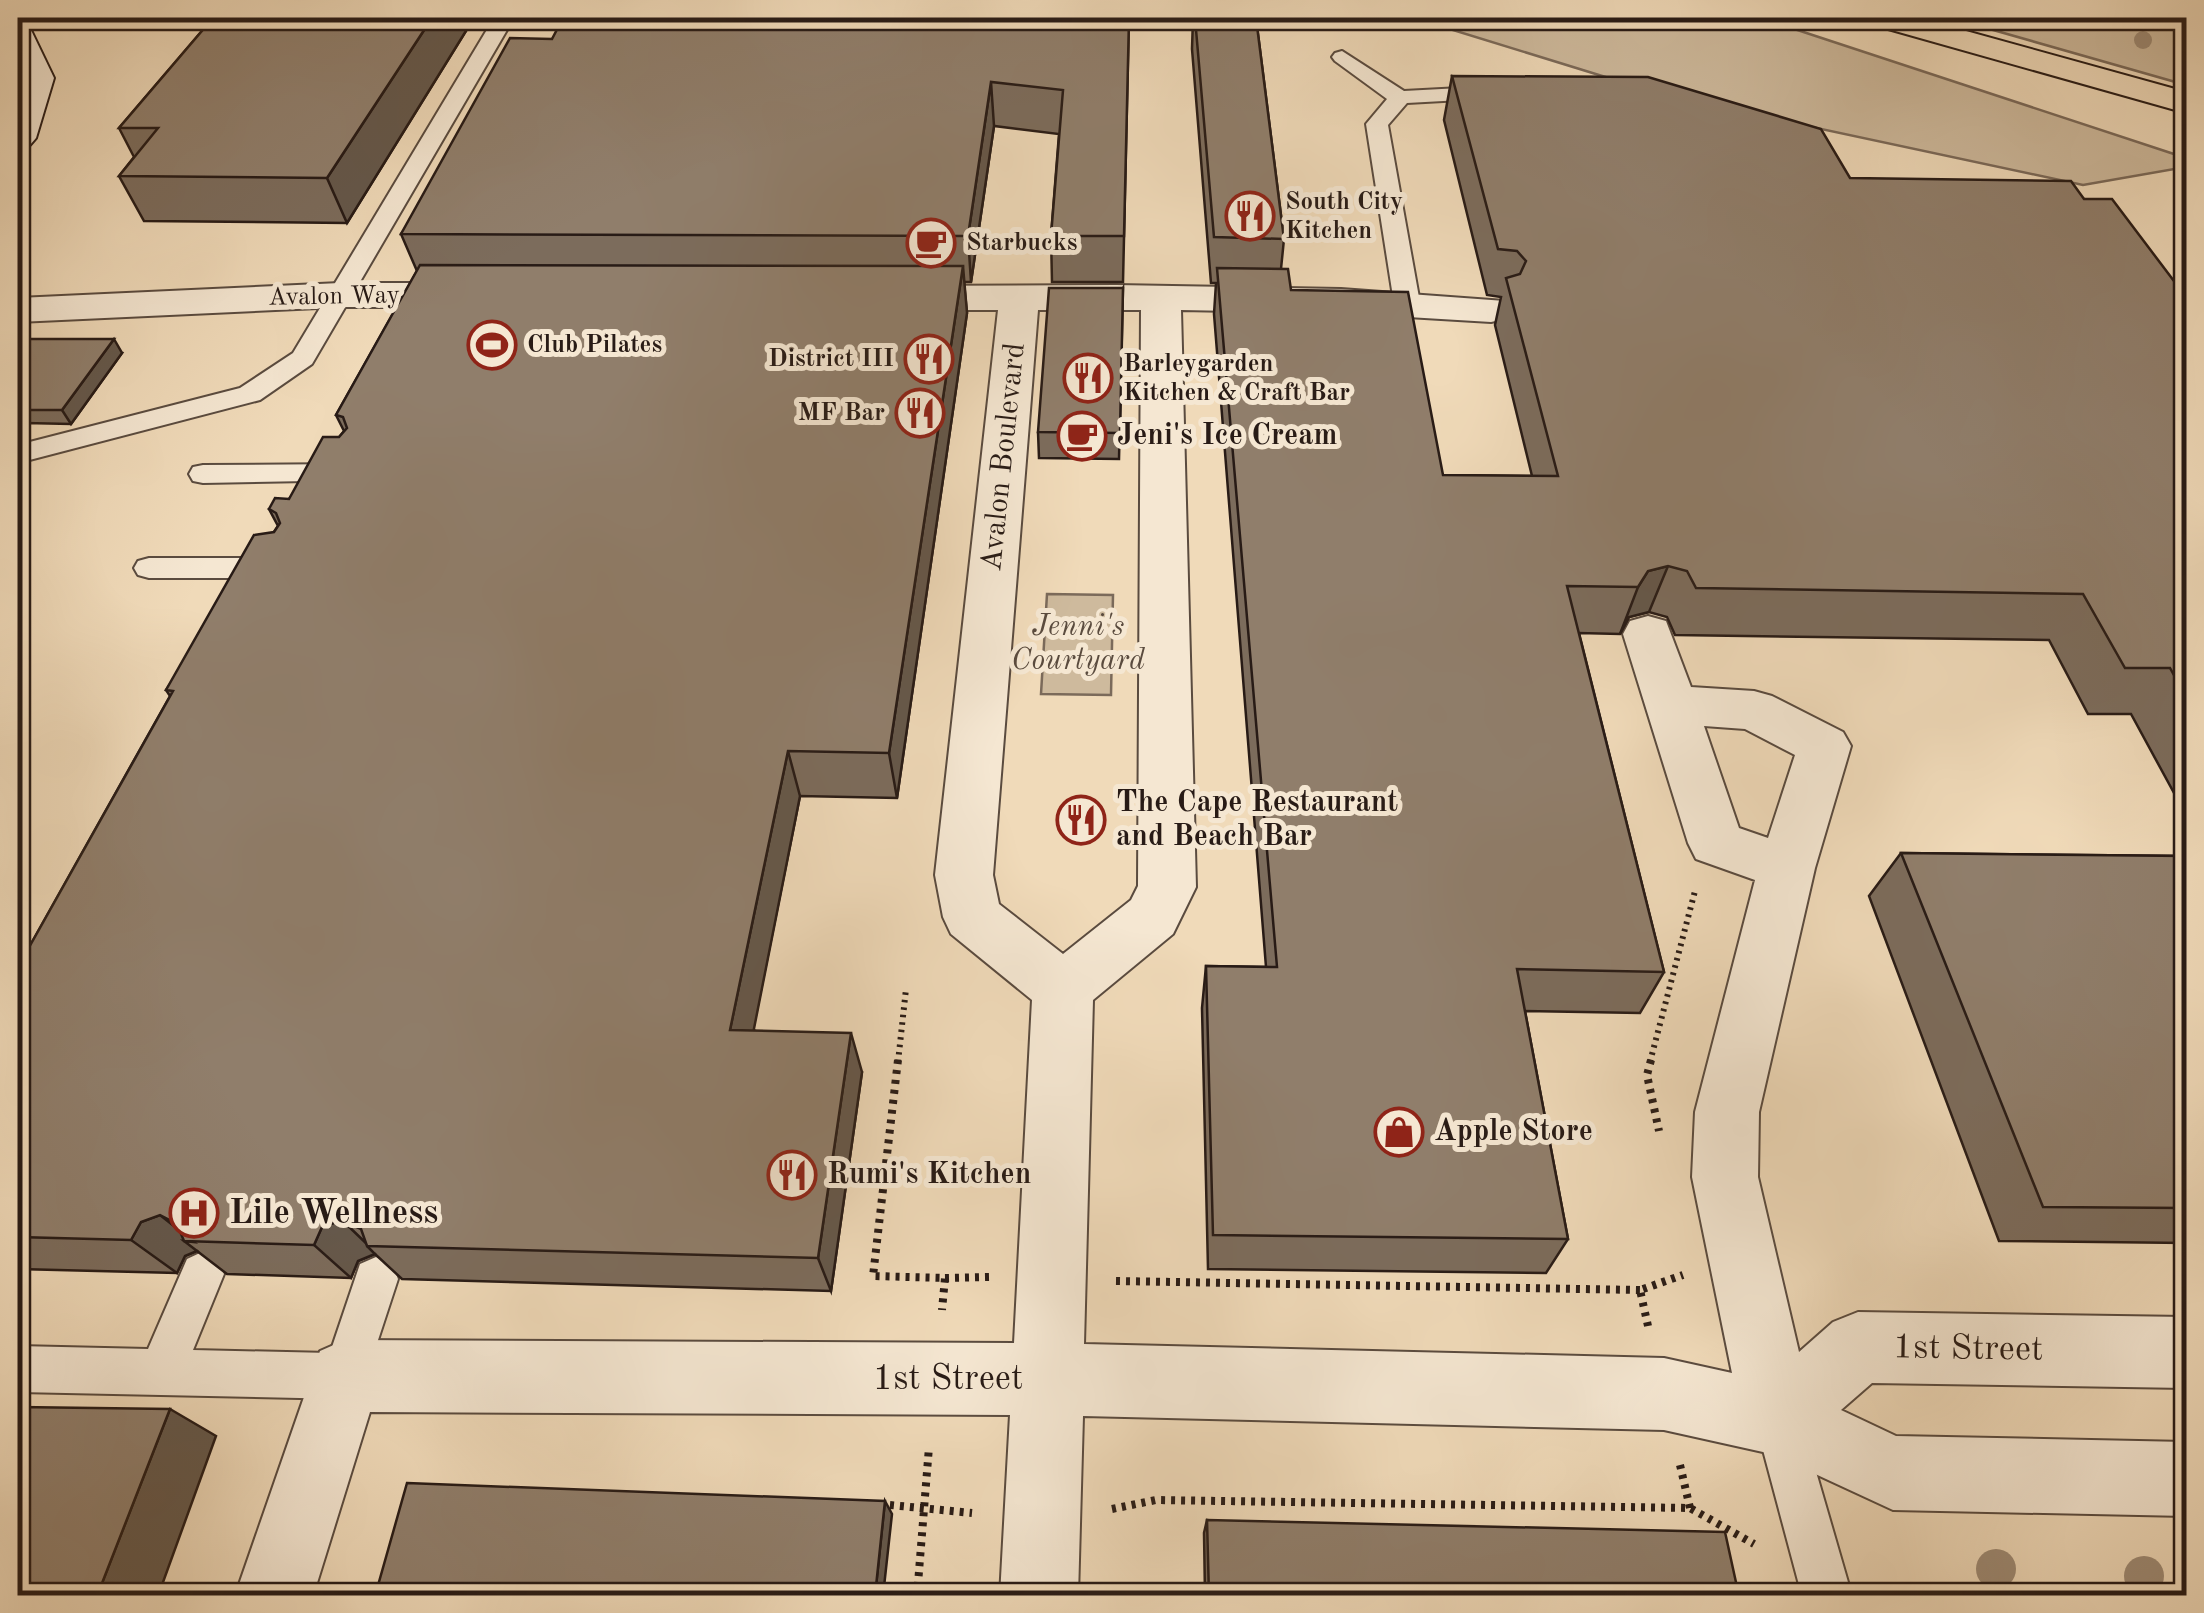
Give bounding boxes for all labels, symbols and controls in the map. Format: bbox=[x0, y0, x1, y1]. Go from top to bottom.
restaurant icon: South City Kitchen bbox=[1224, 190, 1276, 242]
place label: South City Kitchen bbox=[1285, 190, 1403, 244]
cafe icon: Starbucks bbox=[905, 217, 957, 269]
place label: Starbucks bbox=[966, 231, 1078, 256]
street label: Avalon Way bbox=[268, 283, 400, 311]
sports icon: Club Pilates bbox=[466, 319, 518, 371]
place label: Club Pilates bbox=[527, 333, 662, 358]
restaurant icon: District III bbox=[903, 333, 955, 385]
street label: Avalon Boulevard bbox=[977, 341, 1031, 573]
place label: District III bbox=[768, 347, 894, 372]
restaurant icon: Barleygarden Kitchen & Craft Bar bbox=[1062, 352, 1114, 404]
place label: Barleygarden Kitchen & Craft Bar bbox=[1123, 352, 1350, 406]
restaurant icon: MF Bar bbox=[894, 387, 946, 439]
place label: MF Bar bbox=[798, 401, 885, 426]
cafe icon: Jeni's Ice Cream bbox=[1056, 410, 1108, 462]
place label: Jeni's Ice Cream bbox=[1117, 421, 1337, 451]
park label: Jenni's Courtyard bbox=[1011, 612, 1146, 676]
place label: The Cape Restaurant and Beach Bar bbox=[1116, 788, 1398, 852]
restaurant icon: The Cape Restaurant and Beach Bar bbox=[1055, 794, 1107, 846]
shop icon: Apple Store bbox=[1373, 1106, 1425, 1158]
place label: Apple Store bbox=[1434, 1117, 1593, 1147]
restaurant icon: Rumi's Kitchen bbox=[766, 1149, 818, 1201]
place label: Rumi's Kitchen bbox=[827, 1160, 1031, 1190]
hospital icon: Lile Wellness bbox=[168, 1187, 220, 1239]
place label: Lile Wellness bbox=[229, 1196, 438, 1231]
street label: 1st Street bbox=[1893, 1330, 2043, 1368]
street label: 1st Street bbox=[873, 1362, 1023, 1397]

